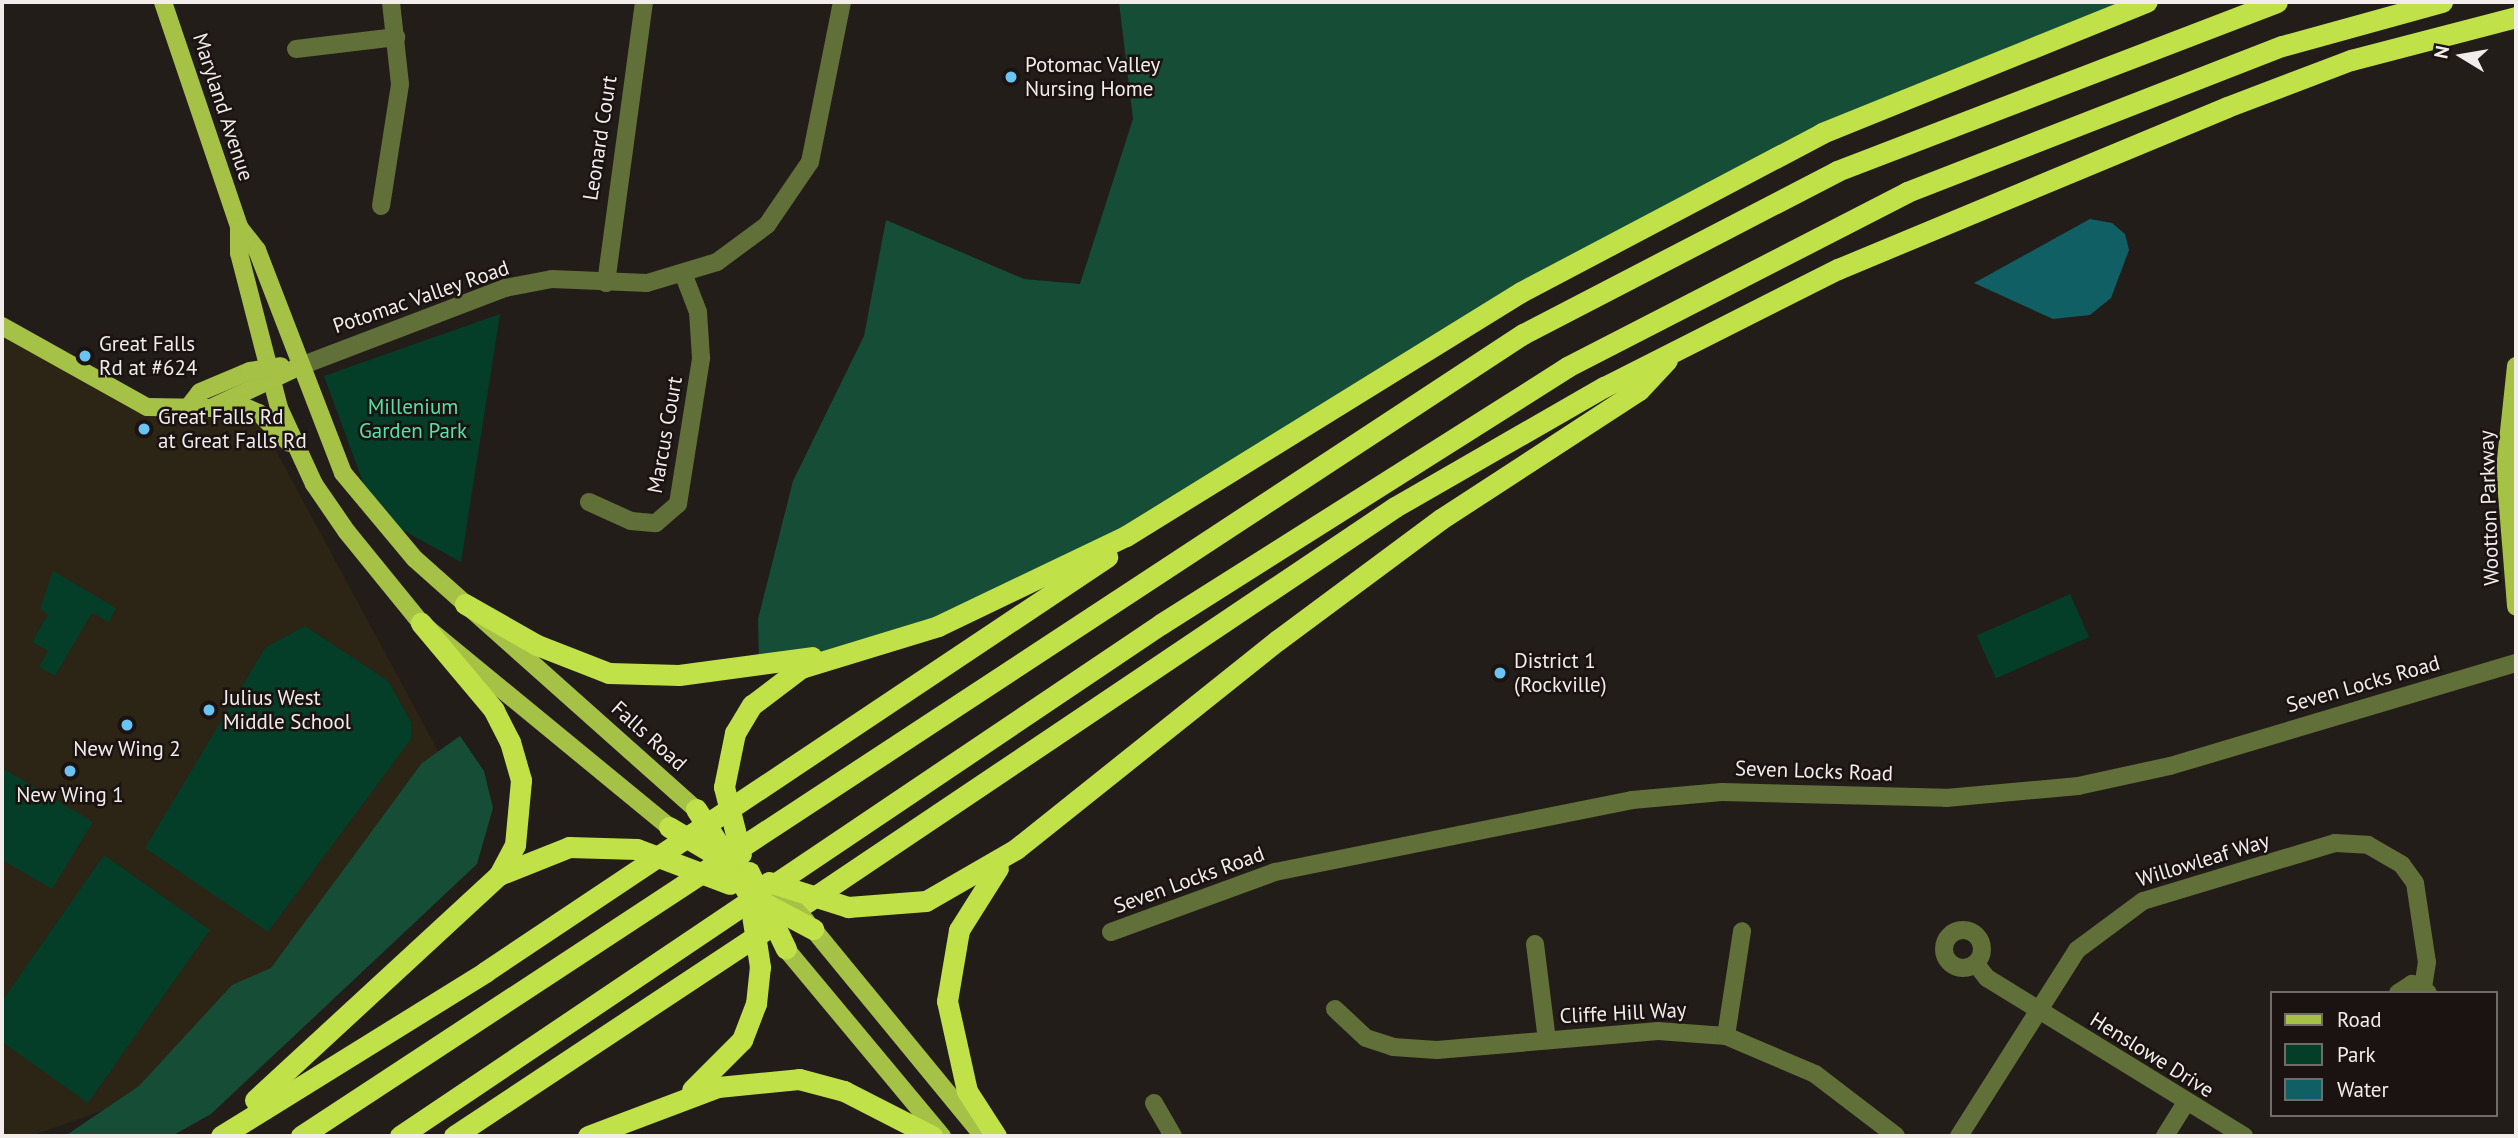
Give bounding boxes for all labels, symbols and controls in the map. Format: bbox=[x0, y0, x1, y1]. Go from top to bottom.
north arrow bbox=[2427, 21, 2497, 91]
street label: Maryland Avenue bbox=[187, 30, 259, 184]
text: N bbox=[2428, 44, 2454, 60]
place label: Potomac Valley Nursing Home bbox=[1025, 52, 1161, 102]
marker: Potomac Valley Nursing Home bbox=[1003, 69, 1019, 85]
street label: Leonard Court bbox=[578, 74, 622, 202]
street label: Potomac Valley Road bbox=[329, 255, 513, 339]
place label: Great Falls Rd at #624 bbox=[99, 331, 197, 381]
marker: Great Falls Rd at #624 bbox=[77, 348, 93, 364]
street label: Marcus Court bbox=[642, 375, 688, 495]
park label: Millenium Garden Park bbox=[359, 394, 467, 444]
place label: Great Falls Rd at Great Falls Rd bbox=[158, 404, 307, 454]
marker: Great Falls Rd at Great Falls Rd bbox=[136, 421, 152, 437]
street label: Wootton Parkway bbox=[2474, 430, 2504, 586]
place label: District 1 (Rockville) bbox=[1514, 648, 1607, 698]
street label: Seven Locks Road bbox=[2283, 650, 2443, 718]
marker: District 1 (Rockville) bbox=[1492, 665, 1508, 681]
place label: Julius West Middle School bbox=[223, 685, 351, 735]
street label: Falls Road bbox=[606, 696, 692, 776]
marker: Julius West Middle School bbox=[201, 702, 217, 718]
marker: New Wing 2 bbox=[119, 717, 135, 733]
place label: New Wing 2 bbox=[73, 736, 181, 762]
street label: Seven Locks Road bbox=[1734, 756, 1894, 786]
marker: New Wing 1 bbox=[62, 763, 78, 779]
place label: New Wing 1 bbox=[16, 782, 124, 808]
street label: Willowleaf Way bbox=[2133, 828, 2273, 892]
street label: Seven Locks Road bbox=[1110, 841, 1268, 919]
legend bbox=[2270, 991, 2497, 1117]
street label: Cliffe Hill Way bbox=[1559, 997, 1687, 1029]
text: Road bbox=[2337, 1006, 2381, 1033]
street label: Henslowe Drive bbox=[2086, 1007, 2218, 1103]
text: Park bbox=[2337, 1041, 2376, 1068]
text: Water bbox=[2337, 1076, 2389, 1103]

